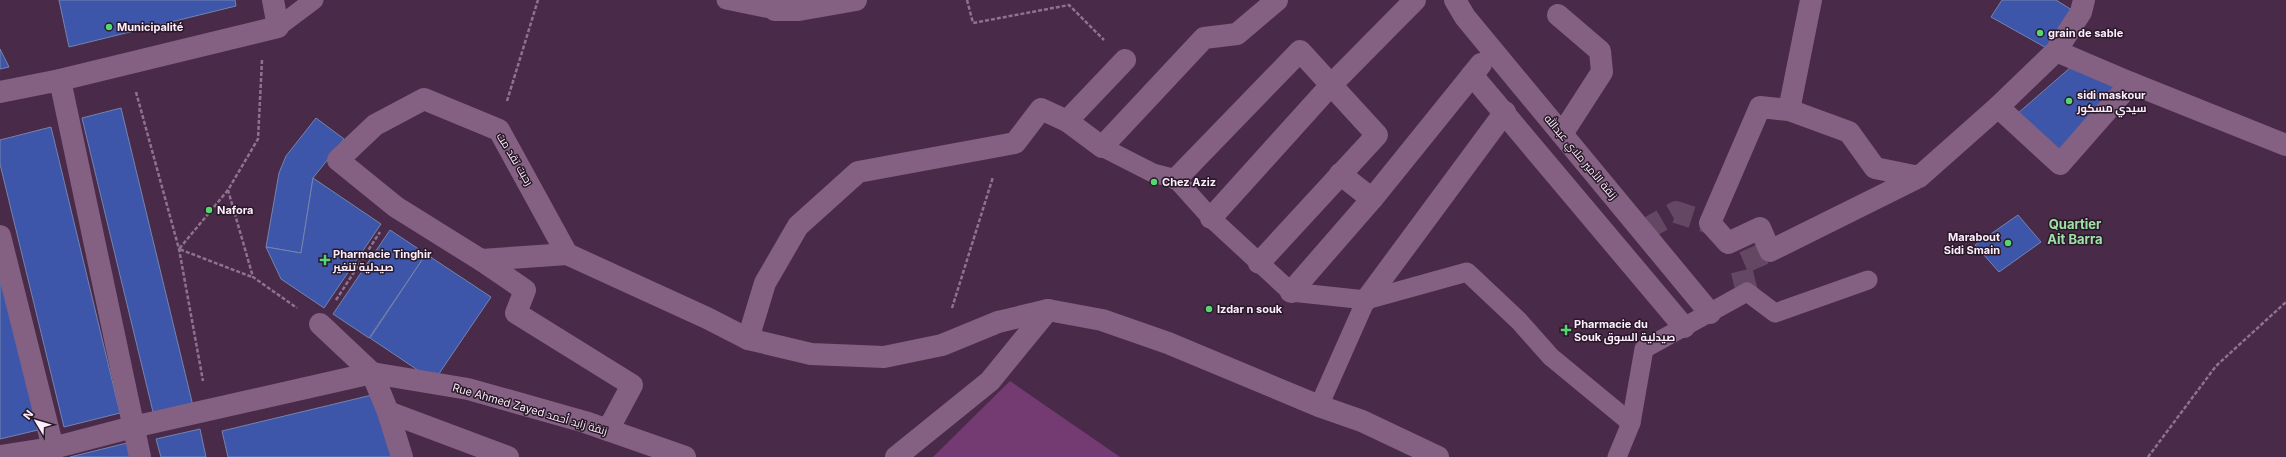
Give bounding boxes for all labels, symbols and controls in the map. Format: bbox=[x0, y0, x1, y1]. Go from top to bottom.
place label: Municipalité bbox=[117, 20, 184, 34]
marker: Municipalité bbox=[104, 22, 114, 32]
place label: grain de sable bbox=[2048, 26, 2124, 40]
marker: grain de sable bbox=[2035, 28, 2045, 38]
place label: sidi maskour سيدي مسكور bbox=[2076, 88, 2146, 118]
marker: sidi maskour سيدي مسكور bbox=[2064, 96, 2074, 106]
street label: زنقة الأمير ملاي عبدالله bbox=[1540, 111, 1621, 204]
street label: رحبت تقد مت bbox=[494, 130, 536, 188]
place label: Chez Aziz bbox=[1162, 175, 1216, 189]
marker: Chez Aziz bbox=[1149, 177, 1159, 187]
place label: Nafora bbox=[217, 203, 253, 217]
marker: Nafora bbox=[204, 205, 214, 215]
district label: Quartier Ait Barra bbox=[2047, 216, 2103, 247]
place label: Marabout Sidi Smain bbox=[1944, 230, 2000, 257]
marker: Marabout Sidi Smain bbox=[2003, 238, 2013, 248]
place label: Pharmacie Tinghir صيدلية تنغير bbox=[332, 247, 432, 274]
marker: Pharmacie Tinghir صيدلية تنغير bbox=[320, 255, 330, 265]
place label: Izdar n souk bbox=[1217, 302, 1283, 316]
marker: Izdar n souk bbox=[1204, 304, 1214, 314]
place label: Pharmacie du Souk صيدلية السوق bbox=[1574, 317, 1675, 345]
marker: Pharmacie du Souk صيدلية السوق bbox=[1561, 325, 1571, 335]
street label: Rue Ahmed Zayed زنقة زايد أحمد bbox=[451, 380, 609, 438]
north arrow bbox=[16, 401, 56, 441]
text: N bbox=[20, 407, 36, 422]

